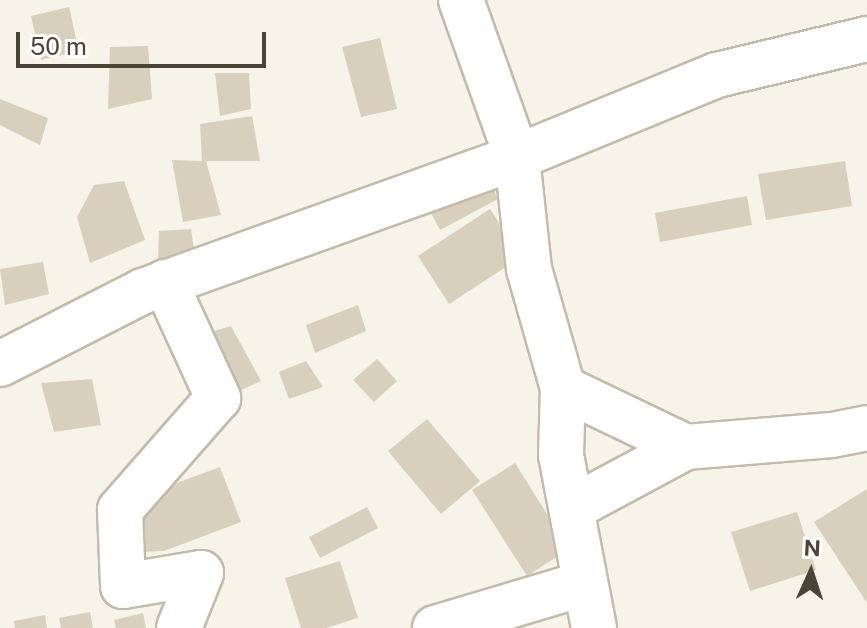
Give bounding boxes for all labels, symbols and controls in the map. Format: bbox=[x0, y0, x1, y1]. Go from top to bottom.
scale bar bbox=[20, 16, 270, 66]
text: 50 m bbox=[30, 32, 87, 60]
north arrow bbox=[771, 532, 851, 612]
text: N bbox=[803, 535, 822, 561]

